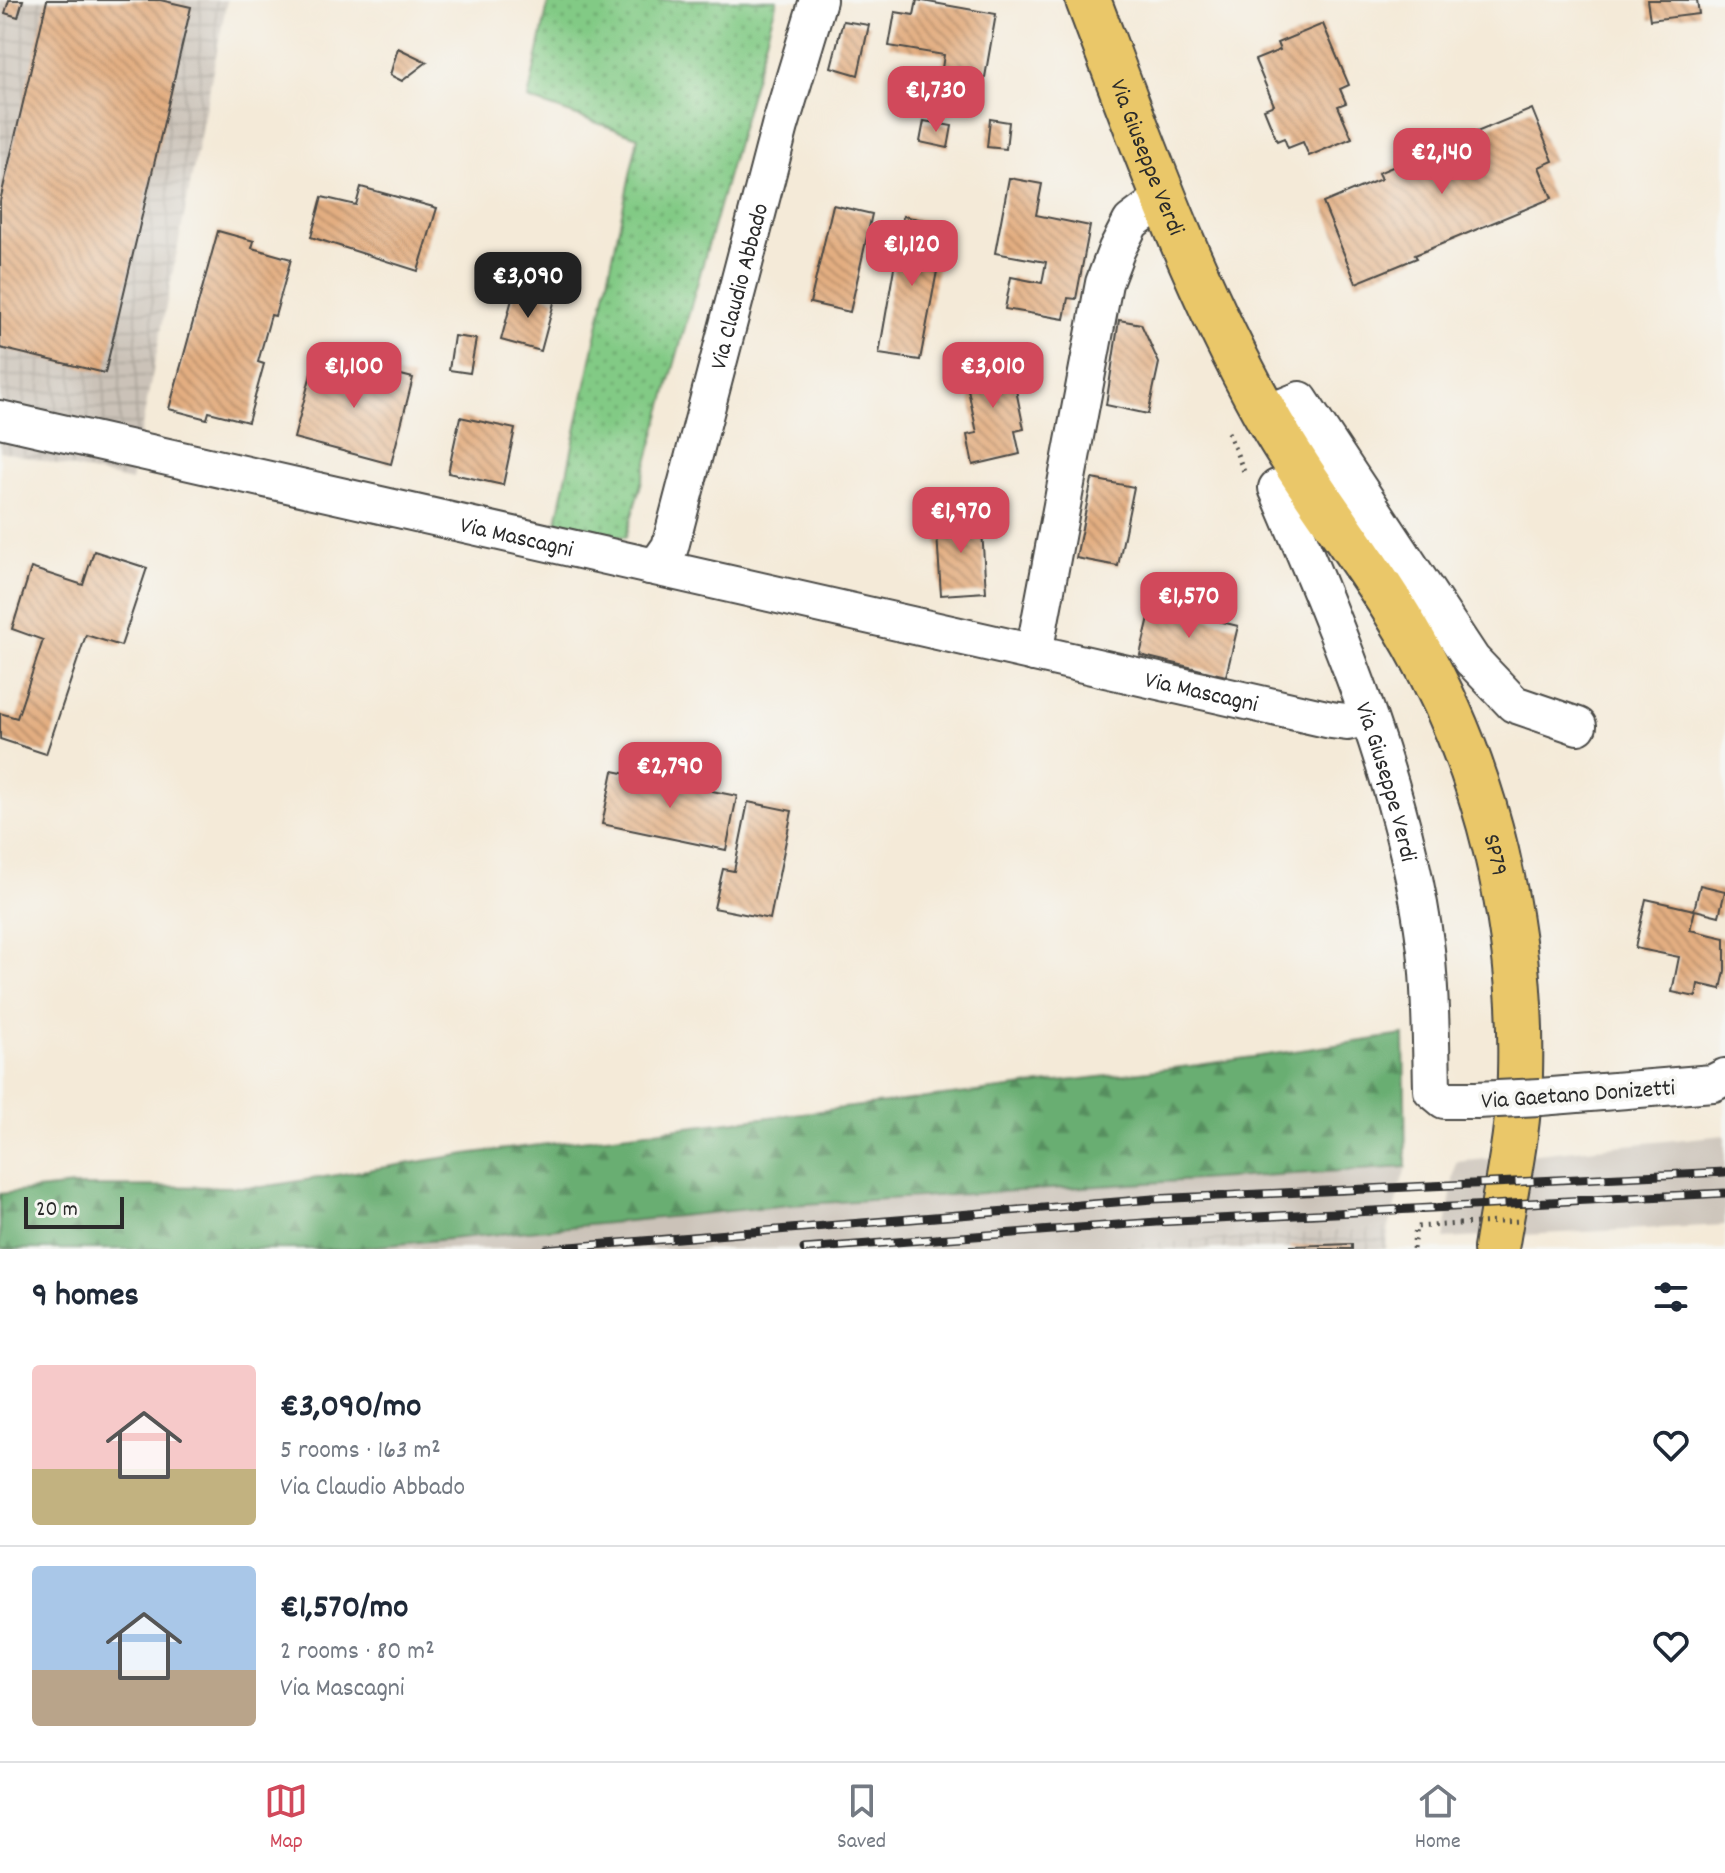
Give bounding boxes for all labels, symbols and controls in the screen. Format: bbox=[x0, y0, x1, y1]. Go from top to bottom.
pin: €1,730 bbox=[871, 66, 1001, 134]
text: €1,730 bbox=[906, 73, 966, 110]
street label: Via Giuseppe Verdi bbox=[1099, 75, 1192, 241]
pin: €2,140 bbox=[1377, 128, 1507, 196]
text: €2,140 bbox=[1411, 135, 1473, 172]
street label: Via Claudio Abbado bbox=[703, 200, 779, 374]
pin: €1,120 bbox=[847, 220, 977, 288]
text: €1,120 bbox=[884, 227, 940, 264]
pin: €3,090 bbox=[463, 252, 593, 320]
text: €3,090 bbox=[492, 259, 564, 296]
pin: €1,100 bbox=[289, 342, 419, 410]
pin: €3,010 bbox=[928, 342, 1058, 410]
text: €1,100 bbox=[324, 349, 384, 386]
text: €3,010 bbox=[960, 349, 1026, 386]
pin: €1,970 bbox=[896, 487, 1026, 555]
text: €1,970 bbox=[930, 494, 992, 531]
street label: Via Mascagni bbox=[456, 510, 576, 568]
pin: €1,570 bbox=[1124, 572, 1254, 640]
text: €1,570 bbox=[1158, 579, 1220, 616]
street label: Via Mascagni bbox=[1141, 664, 1261, 723]
street label: Via Giuseppe Verdi bbox=[1345, 698, 1424, 865]
pin: €2,790 bbox=[605, 742, 735, 810]
text: €2,790 bbox=[637, 749, 703, 786]
street label: SP79 bbox=[1473, 831, 1515, 879]
street label: Via Gaetano Donizetti bbox=[1480, 1072, 1676, 1120]
scale bar bbox=[24, 1193, 124, 1229]
text: 20 m bbox=[36, 1195, 78, 1226]
text: 9 homes bbox=[32, 1273, 139, 1322]
icon: filters bbox=[1649, 1275, 1693, 1319]
text: €3,090/mo bbox=[280, 1384, 421, 1433]
icon: home bbox=[96, 1397, 192, 1493]
icon: heart bbox=[1649, 1423, 1693, 1467]
text: 5 rooms · 163 m² bbox=[280, 1433, 441, 1470]
text: Via Claudio Abbado bbox=[280, 1470, 465, 1507]
text: €1,570/mo bbox=[280, 1585, 408, 1634]
icon: home bbox=[96, 1598, 192, 1694]
icon: heart bbox=[1649, 1624, 1693, 1668]
text: 2 rooms · 80 m² bbox=[280, 1634, 435, 1671]
text: Via Mascagni bbox=[280, 1671, 405, 1708]
tab: Map bbox=[264, 1779, 308, 1858]
tab: Saved bbox=[837, 1779, 886, 1858]
tab: Home bbox=[1415, 1779, 1461, 1858]

